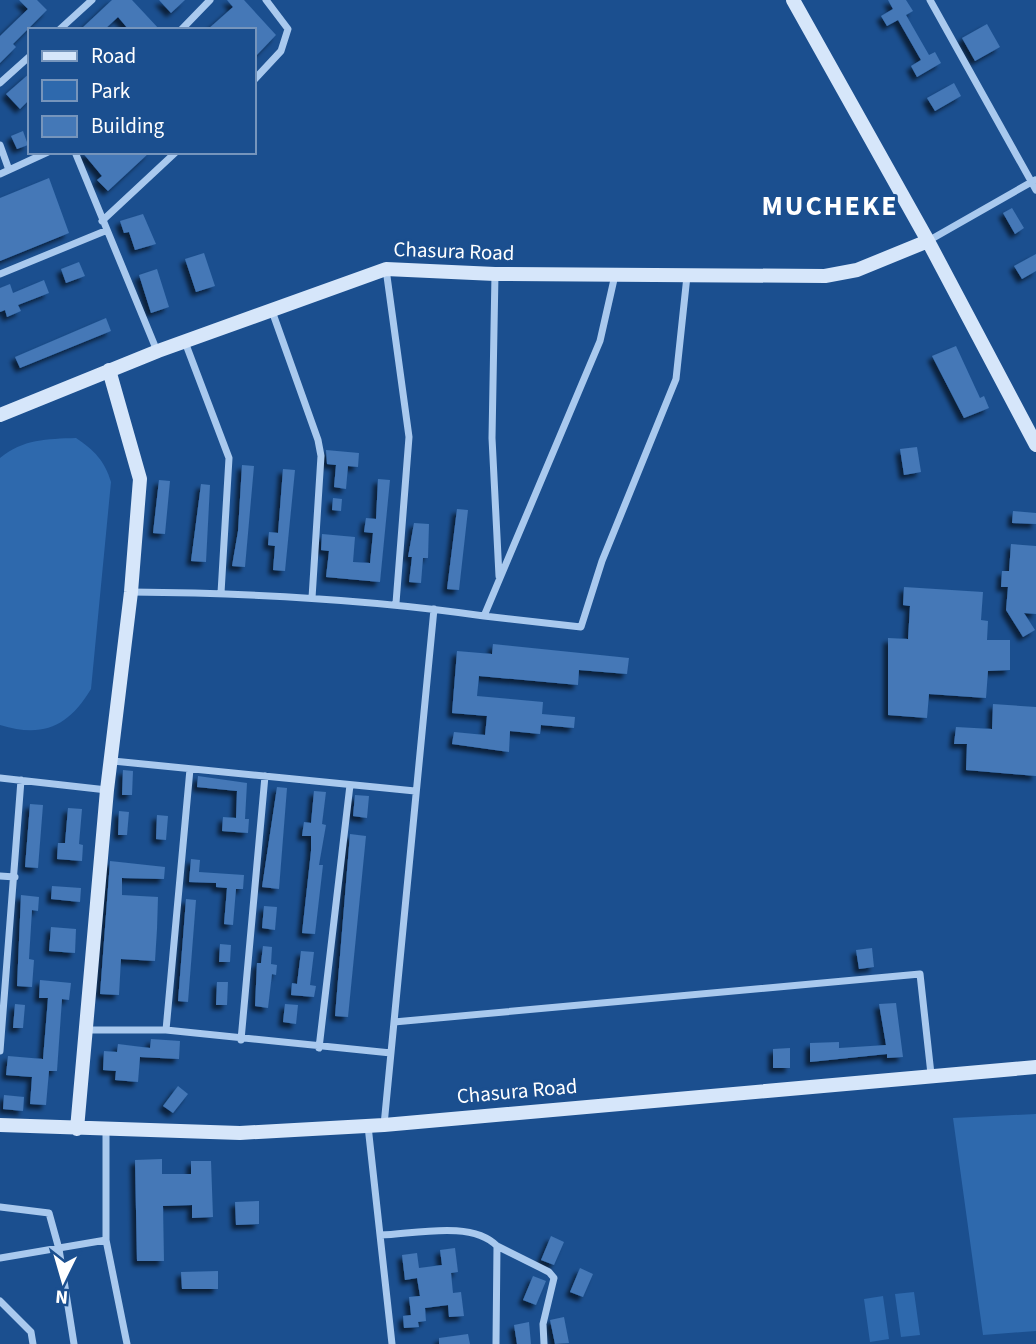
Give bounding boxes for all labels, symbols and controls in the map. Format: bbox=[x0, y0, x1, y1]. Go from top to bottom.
legend bbox=[28, 28, 256, 154]
text: Road bbox=[91, 41, 136, 71]
text: Park bbox=[91, 76, 131, 106]
text: Building bbox=[91, 111, 165, 141]
district label: MUCHEKE bbox=[761, 186, 899, 226]
street label: Chasura Road bbox=[393, 234, 515, 268]
street label: Chasura Road bbox=[455, 1071, 579, 1111]
north arrow bbox=[28, 1246, 98, 1316]
text: N bbox=[54, 1282, 69, 1310]

